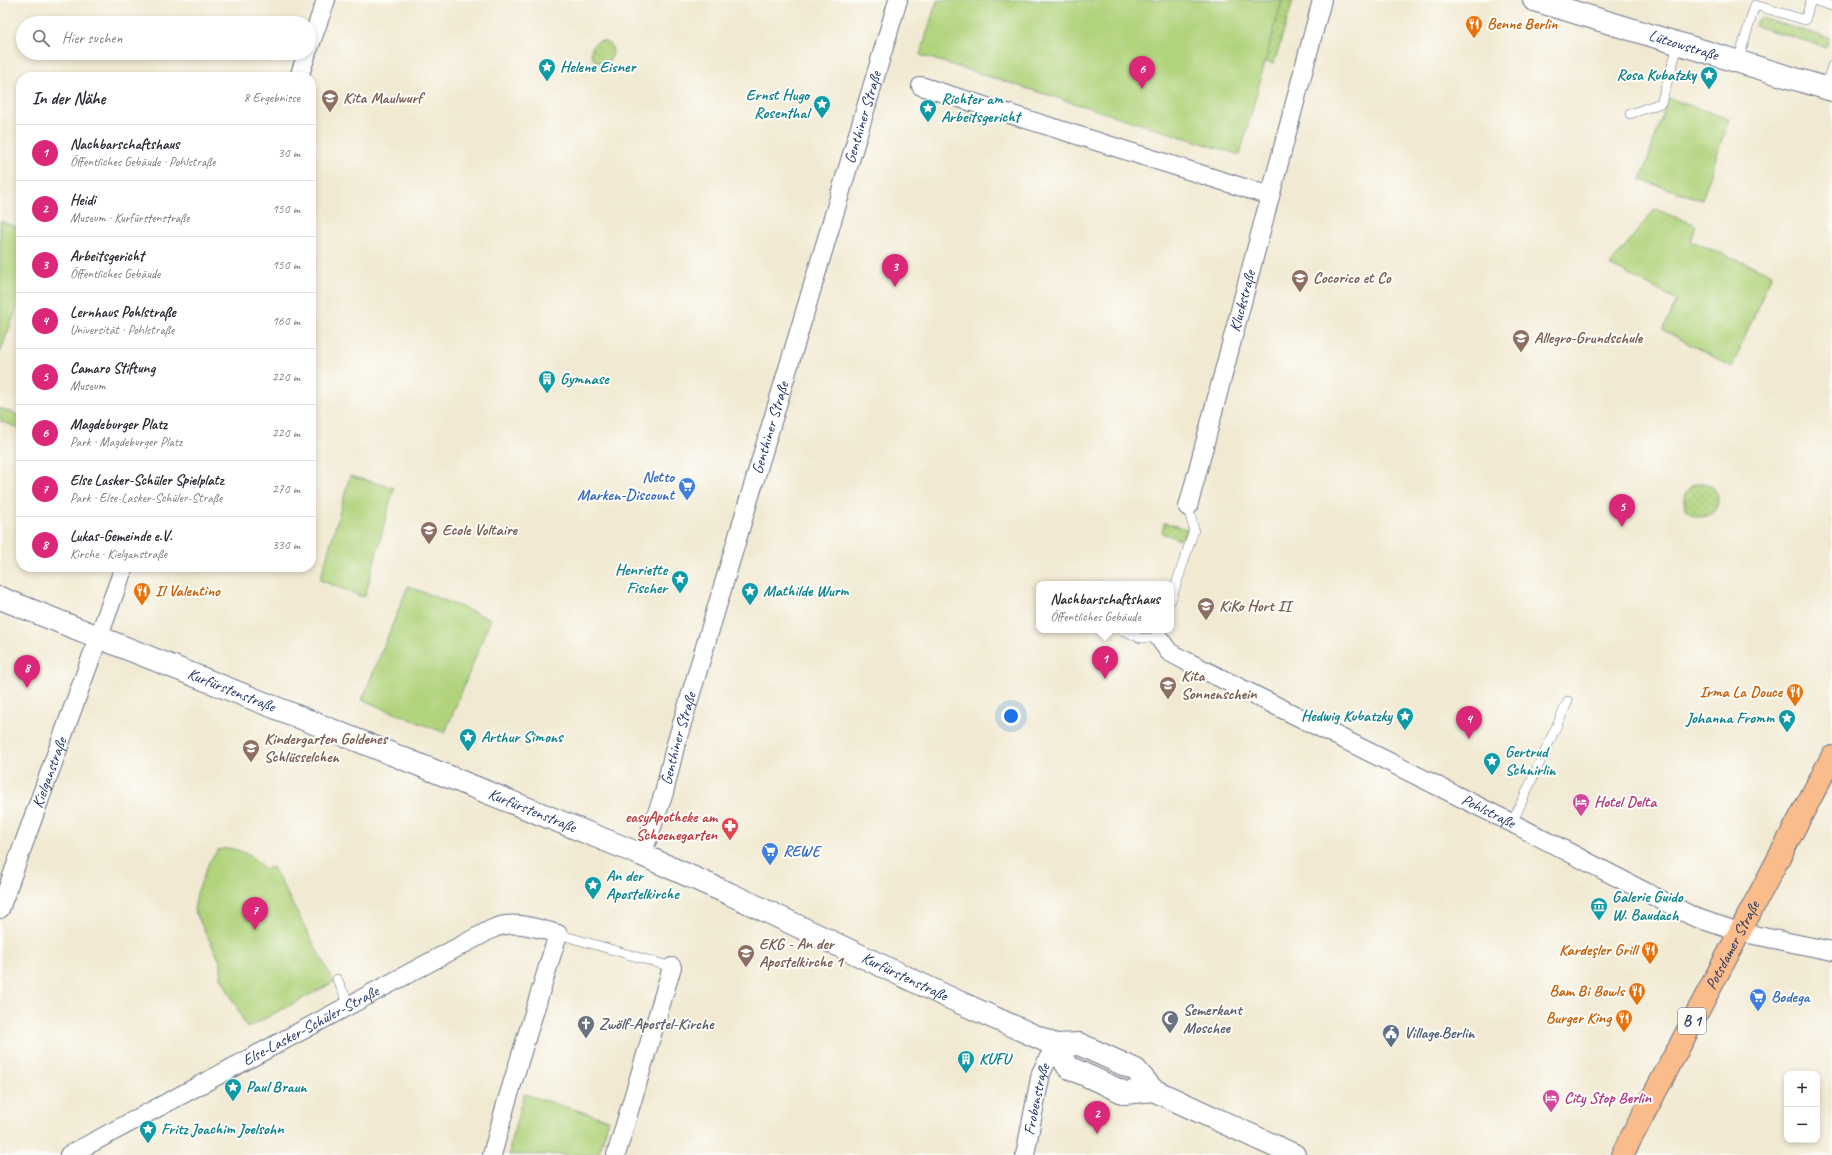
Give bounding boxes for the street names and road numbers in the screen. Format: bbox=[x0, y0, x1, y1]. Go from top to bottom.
street label: Lützowstraße bbox=[1646, 25, 1722, 66]
street label: Genthiner Straße bbox=[840, 67, 887, 166]
street label: Kluckstraße bbox=[1225, 266, 1261, 334]
street label: Genthiner Straße bbox=[747, 378, 794, 476]
street label: Kurfürstenstraße bbox=[185, 664, 280, 717]
street label: Genthiner Straße bbox=[656, 688, 701, 787]
street label: Kielganstraße bbox=[27, 733, 72, 811]
street label: Kurfürstenstraße bbox=[485, 784, 581, 838]
street label: Pohlstraße bbox=[1458, 790, 1520, 834]
street label: Potsdamer Straße bbox=[1701, 896, 1765, 993]
street label: Kurfürstenstraße bbox=[858, 948, 953, 1006]
street label: Else-Lasker-Schüler-Straße bbox=[239, 981, 384, 1070]
road number: B 1 bbox=[1678, 1008, 1706, 1034]
street label: Frobenstraße bbox=[1019, 1058, 1055, 1137]

